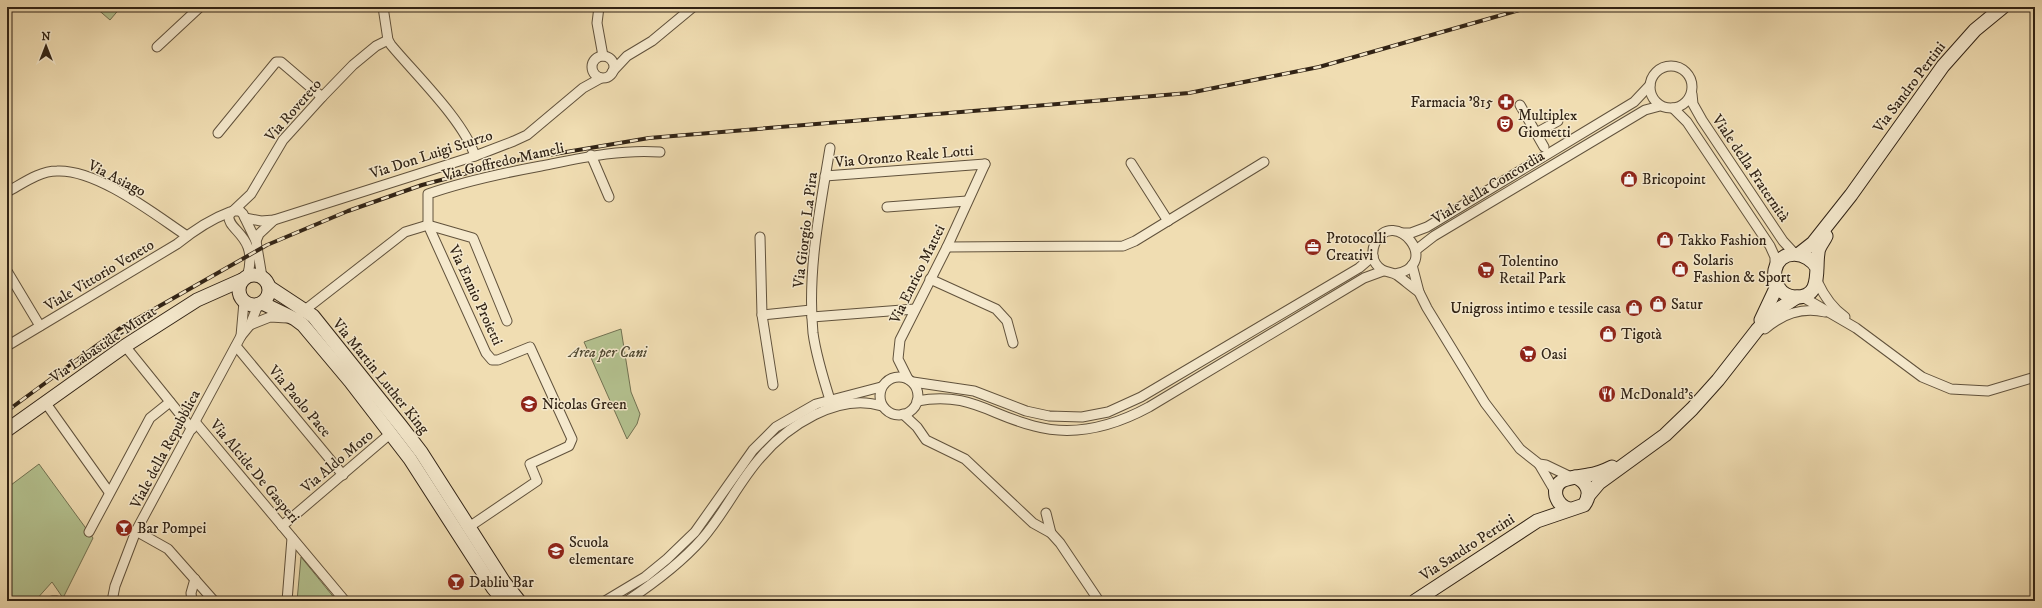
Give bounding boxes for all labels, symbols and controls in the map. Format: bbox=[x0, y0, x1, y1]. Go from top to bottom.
north arrow bbox=[26, 26, 66, 66]
text: N bbox=[41, 30, 51, 44]
street label: Via Sandro Pertini bbox=[1868, 38, 1950, 137]
street label: Via Rovereto bbox=[260, 75, 326, 146]
pharmacy icon: Farmacia '815 bbox=[1496, 92, 1516, 112]
place label: Farmacia '815 bbox=[1411, 93, 1494, 112]
place label: Multiplex Giometti bbox=[1518, 106, 1578, 142]
street label: Viale della Fraternità bbox=[1707, 110, 1794, 226]
theatre icon: Multiplex Giometti bbox=[1495, 114, 1515, 134]
street label: Via Don Luigi Sturzo bbox=[366, 126, 495, 184]
street label: Via Goffredo Mameli bbox=[439, 138, 566, 185]
street label: Via Oronzo Reale Lotti bbox=[833, 141, 974, 172]
street label: Viale della Concordia bbox=[1428, 146, 1548, 229]
street label: Via Asiago bbox=[84, 155, 149, 201]
shop icon: Bricopoint bbox=[1619, 169, 1639, 189]
street label: Via Giorgio La Pira bbox=[789, 170, 822, 290]
place label: Bricopoint bbox=[1642, 170, 1706, 189]
street label: Via Enrico Mattei bbox=[885, 222, 950, 328]
place label: Protocolli Creativi bbox=[1326, 229, 1386, 265]
shop icon: Takko Fashion bbox=[1655, 230, 1675, 250]
place label: Takko Fashion bbox=[1678, 231, 1767, 250]
street label: Viale Vittorio Veneto bbox=[40, 235, 158, 316]
office icon: Protocolli Creativi bbox=[1303, 237, 1323, 257]
street label: Via Ennio Proietti bbox=[444, 241, 507, 349]
place label: Solaris Fashion & Sport bbox=[1693, 251, 1791, 287]
place label: Tolentino Retail Park bbox=[1499, 252, 1566, 288]
shop icon: Solaris Fashion & Sport bbox=[1670, 259, 1690, 279]
supermarket icon: Tolentino Retail Park bbox=[1476, 260, 1496, 280]
shop icon: Satur bbox=[1648, 294, 1668, 314]
place label: Satur bbox=[1671, 295, 1703, 314]
shop icon: Unigross intimo e tessile casa bbox=[1624, 298, 1644, 318]
place label: Unigross intimo e tessile casa bbox=[1450, 299, 1622, 318]
street label: Via Labastide-Murat bbox=[46, 302, 160, 388]
street label: Via Martin Luther King bbox=[327, 314, 434, 439]
shop icon: Tigotà bbox=[1598, 324, 1618, 344]
place label: Tigotà bbox=[1621, 325, 1663, 344]
park label: Area per Cani bbox=[567, 343, 648, 362]
supermarket icon: Oasi bbox=[1518, 344, 1538, 364]
place label: Oasi bbox=[1541, 345, 1567, 364]
street label: Via Paolo Pace bbox=[263, 361, 335, 441]
restaurant icon: McDonald's bbox=[1597, 384, 1617, 404]
place label: McDonald's bbox=[1620, 385, 1693, 404]
street label: Viale della Repubblica bbox=[126, 386, 205, 513]
school or university icon: Nicolas Green bbox=[519, 394, 539, 414]
place label: Nicolas Green bbox=[542, 395, 627, 414]
street label: Via Alcide De Gasperi bbox=[205, 415, 304, 527]
street label: Via Aldo Moro bbox=[297, 426, 377, 498]
street label: Via Sandro Pertini bbox=[1415, 510, 1518, 586]
bar icon: Bar Pompei bbox=[114, 518, 134, 538]
place label: Bar Pompei bbox=[137, 519, 206, 538]
place label: Scuola elementare bbox=[569, 533, 634, 569]
school or university icon: Scuola elementare bbox=[546, 541, 566, 561]
bar icon: Dabliu Bar bbox=[446, 572, 466, 592]
place label: Dabliu Bar bbox=[469, 573, 534, 592]

